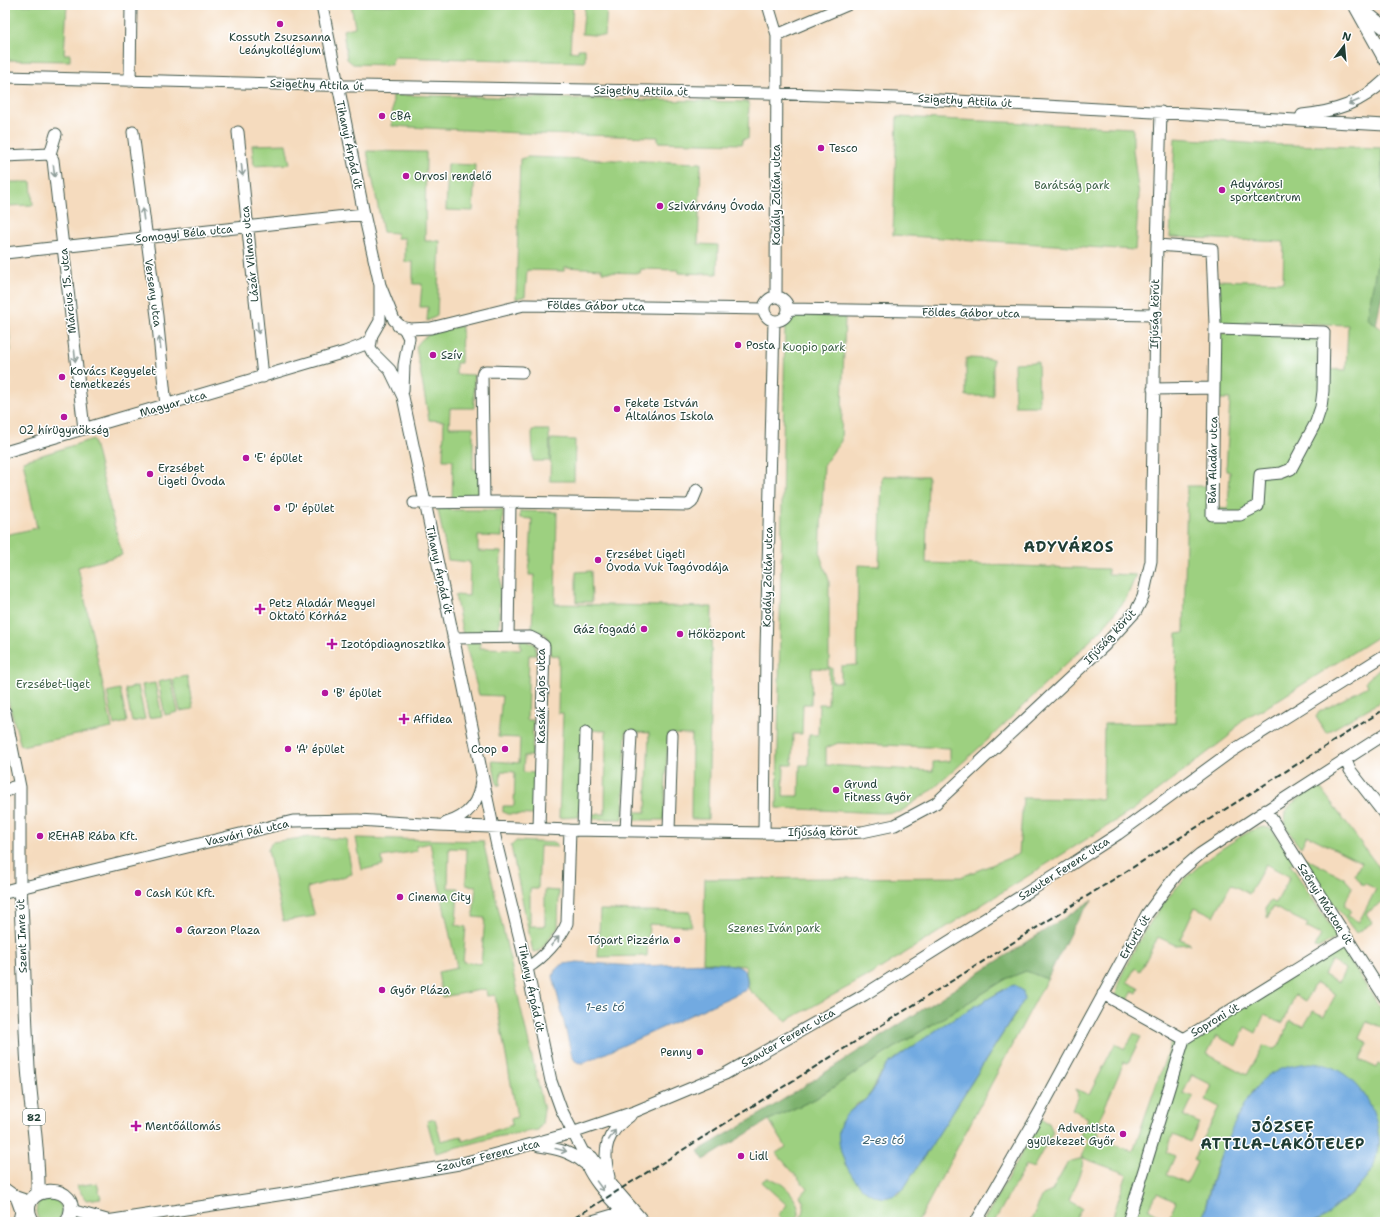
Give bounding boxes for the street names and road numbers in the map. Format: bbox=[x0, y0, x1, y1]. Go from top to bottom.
street label: Szigethy Attila út bbox=[270, 76, 365, 94]
street label: Szigethy Attila út bbox=[594, 83, 689, 99]
street label: Szigethy Attila út bbox=[917, 91, 1013, 111]
street label: Tihanyi Árpád út bbox=[332, 99, 367, 191]
street label: Kodály Zoltán utca bbox=[769, 144, 784, 246]
street label: Lázár Vilmos utca bbox=[237, 205, 263, 303]
street label: Somogyi Béla utca bbox=[135, 221, 234, 247]
street label: Március 15. utca bbox=[56, 247, 80, 334]
street label: Verseny utca bbox=[141, 258, 165, 328]
street label: Ifjúság körút bbox=[1147, 279, 1163, 349]
street label: Földes Gábor utca bbox=[547, 298, 645, 314]
street label: Földes Gábor utca bbox=[922, 305, 1020, 321]
street label: Magyar utca bbox=[138, 387, 208, 421]
street label: Bán Aladár utca bbox=[1205, 416, 1221, 504]
street label: Tihanyi Árpád út bbox=[422, 524, 457, 616]
street label: Kodály Zoltán utca bbox=[760, 526, 776, 628]
street label: Ifjúság körút bbox=[1081, 606, 1140, 668]
street label: Kassák Lajos utca bbox=[534, 648, 549, 744]
street label: Vasvári Pál utca bbox=[204, 816, 290, 850]
street label: Ifjúság körút bbox=[788, 824, 858, 840]
street label: Szauter Ferenc utca bbox=[1015, 834, 1113, 904]
street label: Szőnyi Márton út bbox=[1294, 860, 1356, 948]
street label: Szent Imre út bbox=[13, 898, 31, 973]
street label: Erfurti út bbox=[1116, 912, 1154, 962]
street label: Tihanyi Árpád út bbox=[514, 942, 549, 1034]
street label: Soproni út bbox=[1188, 999, 1242, 1040]
street label: Szauter Ferenc utca bbox=[738, 1005, 838, 1071]
road number: 82 bbox=[23, 1109, 45, 1125]
street label: Szauter Ferenc utca bbox=[435, 1136, 541, 1176]

